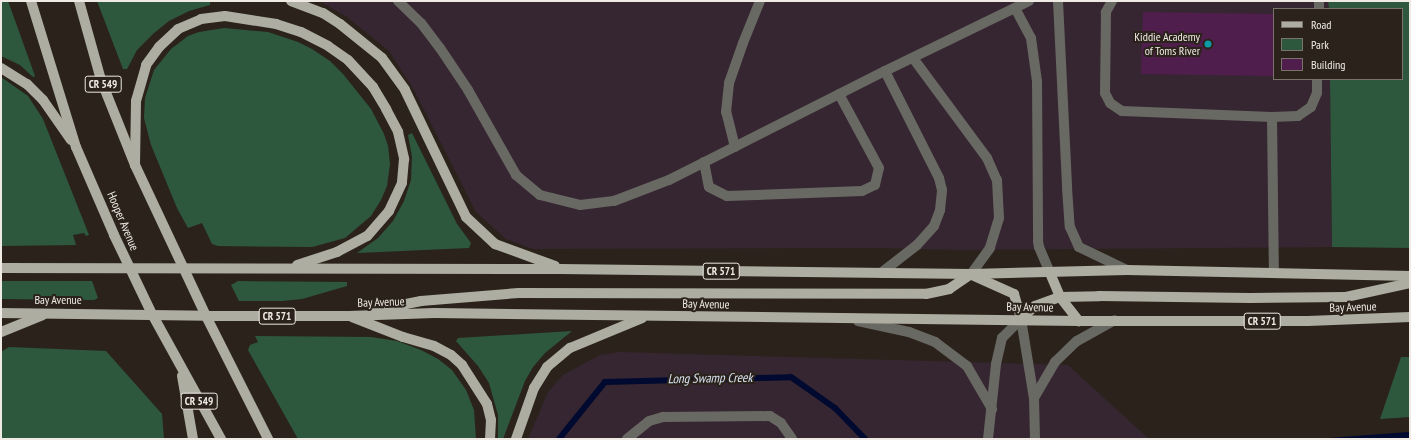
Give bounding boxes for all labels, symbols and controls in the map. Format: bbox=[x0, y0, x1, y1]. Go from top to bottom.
legend bbox=[1273, 8, 1403, 80]
text: Road bbox=[1311, 17, 1331, 32]
place label: Kiddie Academy of Toms River bbox=[1134, 30, 1200, 58]
text: Park bbox=[1311, 37, 1329, 52]
marker: Kiddie Academy of Toms River bbox=[1203, 39, 1213, 49]
text: Building bbox=[1311, 57, 1346, 72]
road number: CR 549 bbox=[84, 75, 122, 93]
street label: Hooper Avenue bbox=[104, 189, 142, 253]
road number: CR 571 bbox=[702, 262, 740, 280]
street label: Bay Avenue bbox=[34, 293, 82, 307]
street label: Bay Avenue bbox=[357, 294, 405, 310]
street label: Bay Avenue bbox=[682, 296, 730, 312]
street label: Bay Avenue bbox=[1006, 299, 1054, 315]
street label: Bay Avenue bbox=[1329, 299, 1377, 315]
road number: CR 571 bbox=[258, 307, 296, 325]
road number: CR 571 bbox=[1243, 312, 1281, 330]
water label: Long Swamp Creek bbox=[667, 370, 753, 388]
road number: CR 549 bbox=[180, 392, 218, 410]

